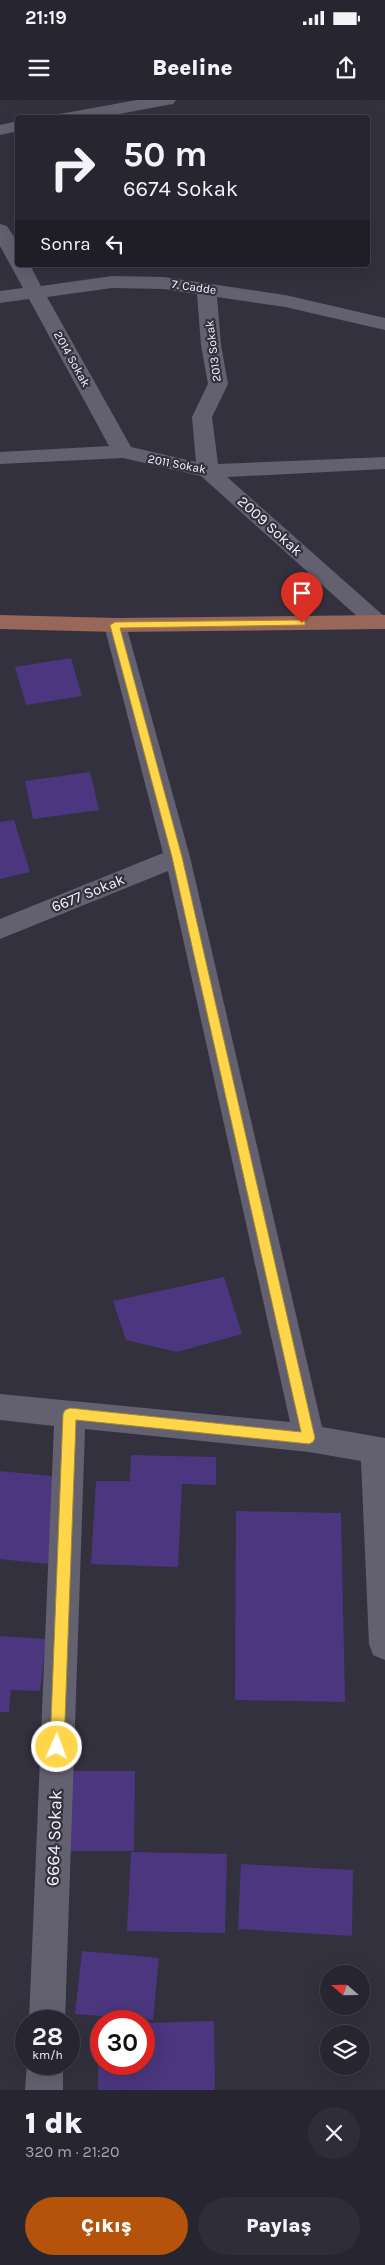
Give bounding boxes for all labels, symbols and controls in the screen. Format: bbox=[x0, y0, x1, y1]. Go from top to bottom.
text: 21:19 bbox=[25, 7, 67, 29]
icon: menu bbox=[25, 54, 53, 82]
icon: share bbox=[332, 54, 360, 82]
text: Beeline bbox=[152, 55, 233, 81]
text: 50 m bbox=[123, 134, 208, 175]
icon: right bbox=[40, 135, 105, 200]
text: 6674 Sokak bbox=[123, 176, 238, 202]
icon: left bbox=[101, 230, 129, 258]
text: Sonra bbox=[40, 233, 91, 255]
street label: 7. Cadde bbox=[171, 277, 217, 297]
street label: 2013 Sokak bbox=[202, 319, 224, 383]
street label: 2014 Sokak bbox=[51, 329, 93, 390]
street label: 2011 Sokak bbox=[147, 452, 207, 477]
street label: 2009 Sokak bbox=[234, 492, 306, 560]
pin bbox=[281, 572, 323, 623]
icon: arrive bbox=[288, 579, 316, 607]
street label: 6677 Sokak bbox=[49, 870, 127, 916]
position arrow bbox=[30, 1720, 82, 1772]
street label: 6664 Sokak bbox=[41, 1790, 67, 1886]
north arrow bbox=[320, 1965, 370, 2015]
map controls bbox=[320, 1965, 370, 2075]
speed limit sign: 30 bbox=[90, 2010, 155, 2075]
text: 28 bbox=[32, 2022, 63, 2051]
button: layers bbox=[320, 2025, 370, 2075]
text: km/h bbox=[32, 2048, 63, 2062]
text: 1 dk bbox=[25, 2105, 82, 2141]
button: close bbox=[308, 2107, 360, 2159]
text: 320 m · 21:20 bbox=[25, 2142, 119, 2161]
button: Çıkış bbox=[25, 2197, 188, 2255]
button: Paylaş bbox=[198, 2197, 360, 2255]

